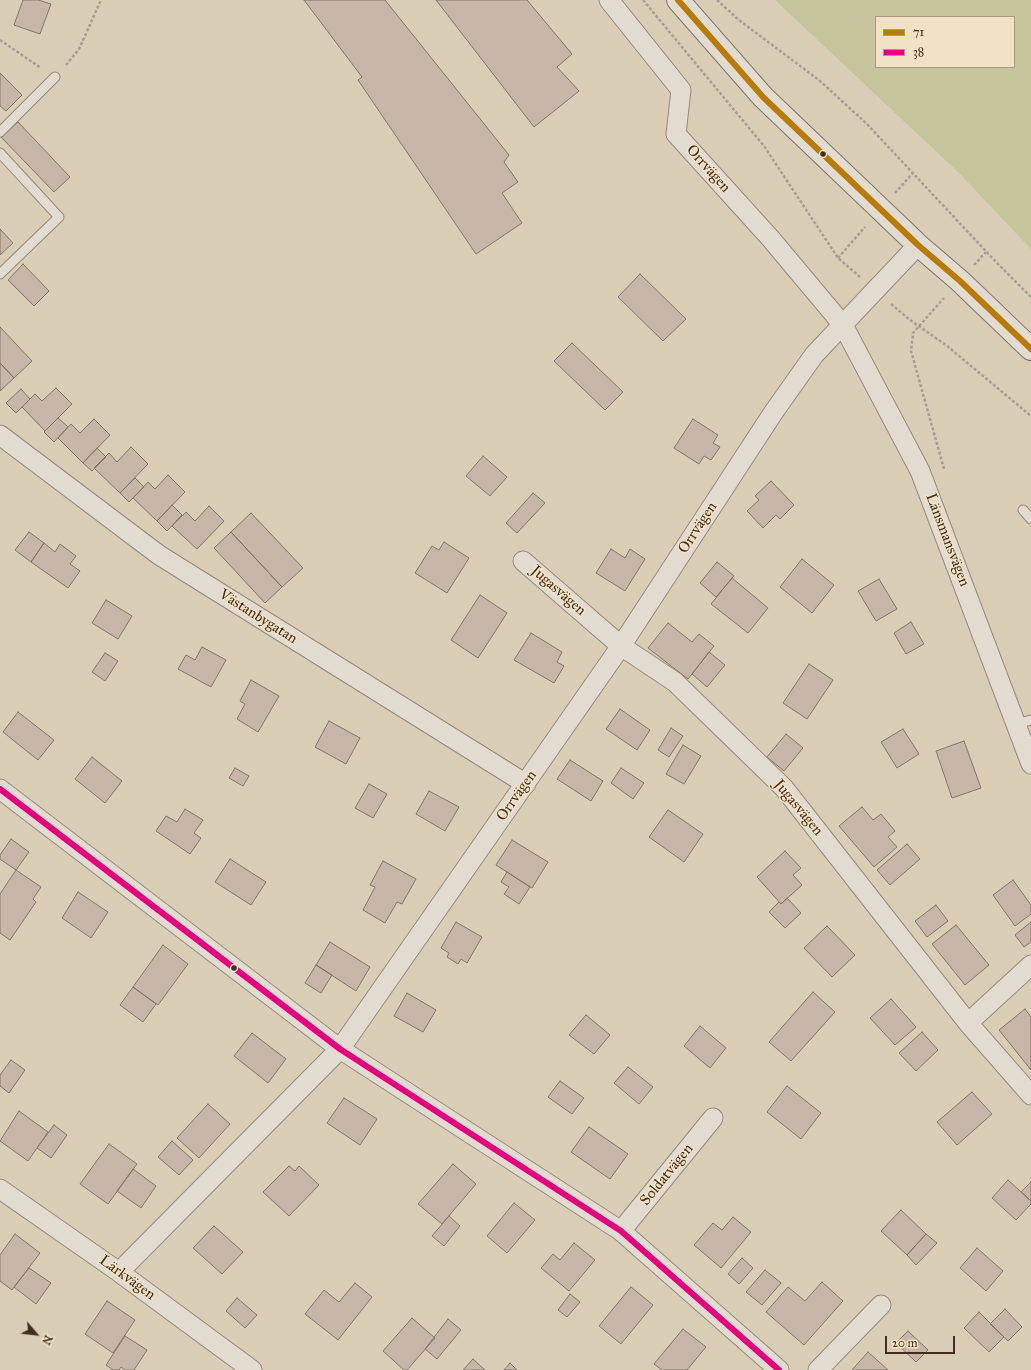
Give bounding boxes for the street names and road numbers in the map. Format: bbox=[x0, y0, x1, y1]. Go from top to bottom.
street label: Orrvägen bbox=[682, 142, 734, 196]
street label: Länsmansvägen bbox=[921, 491, 973, 589]
street label: Orrvägen bbox=[675, 499, 721, 557]
street label: Jugasvägen bbox=[527, 562, 589, 620]
street label: Västanbygatan bbox=[216, 586, 300, 648]
street label: Orrvägen bbox=[493, 767, 541, 825]
street label: Jugasvägen bbox=[769, 776, 827, 840]
street label: Soldatvägen bbox=[637, 1140, 697, 1210]
street label: Lärkvägen bbox=[96, 1252, 158, 1304]

